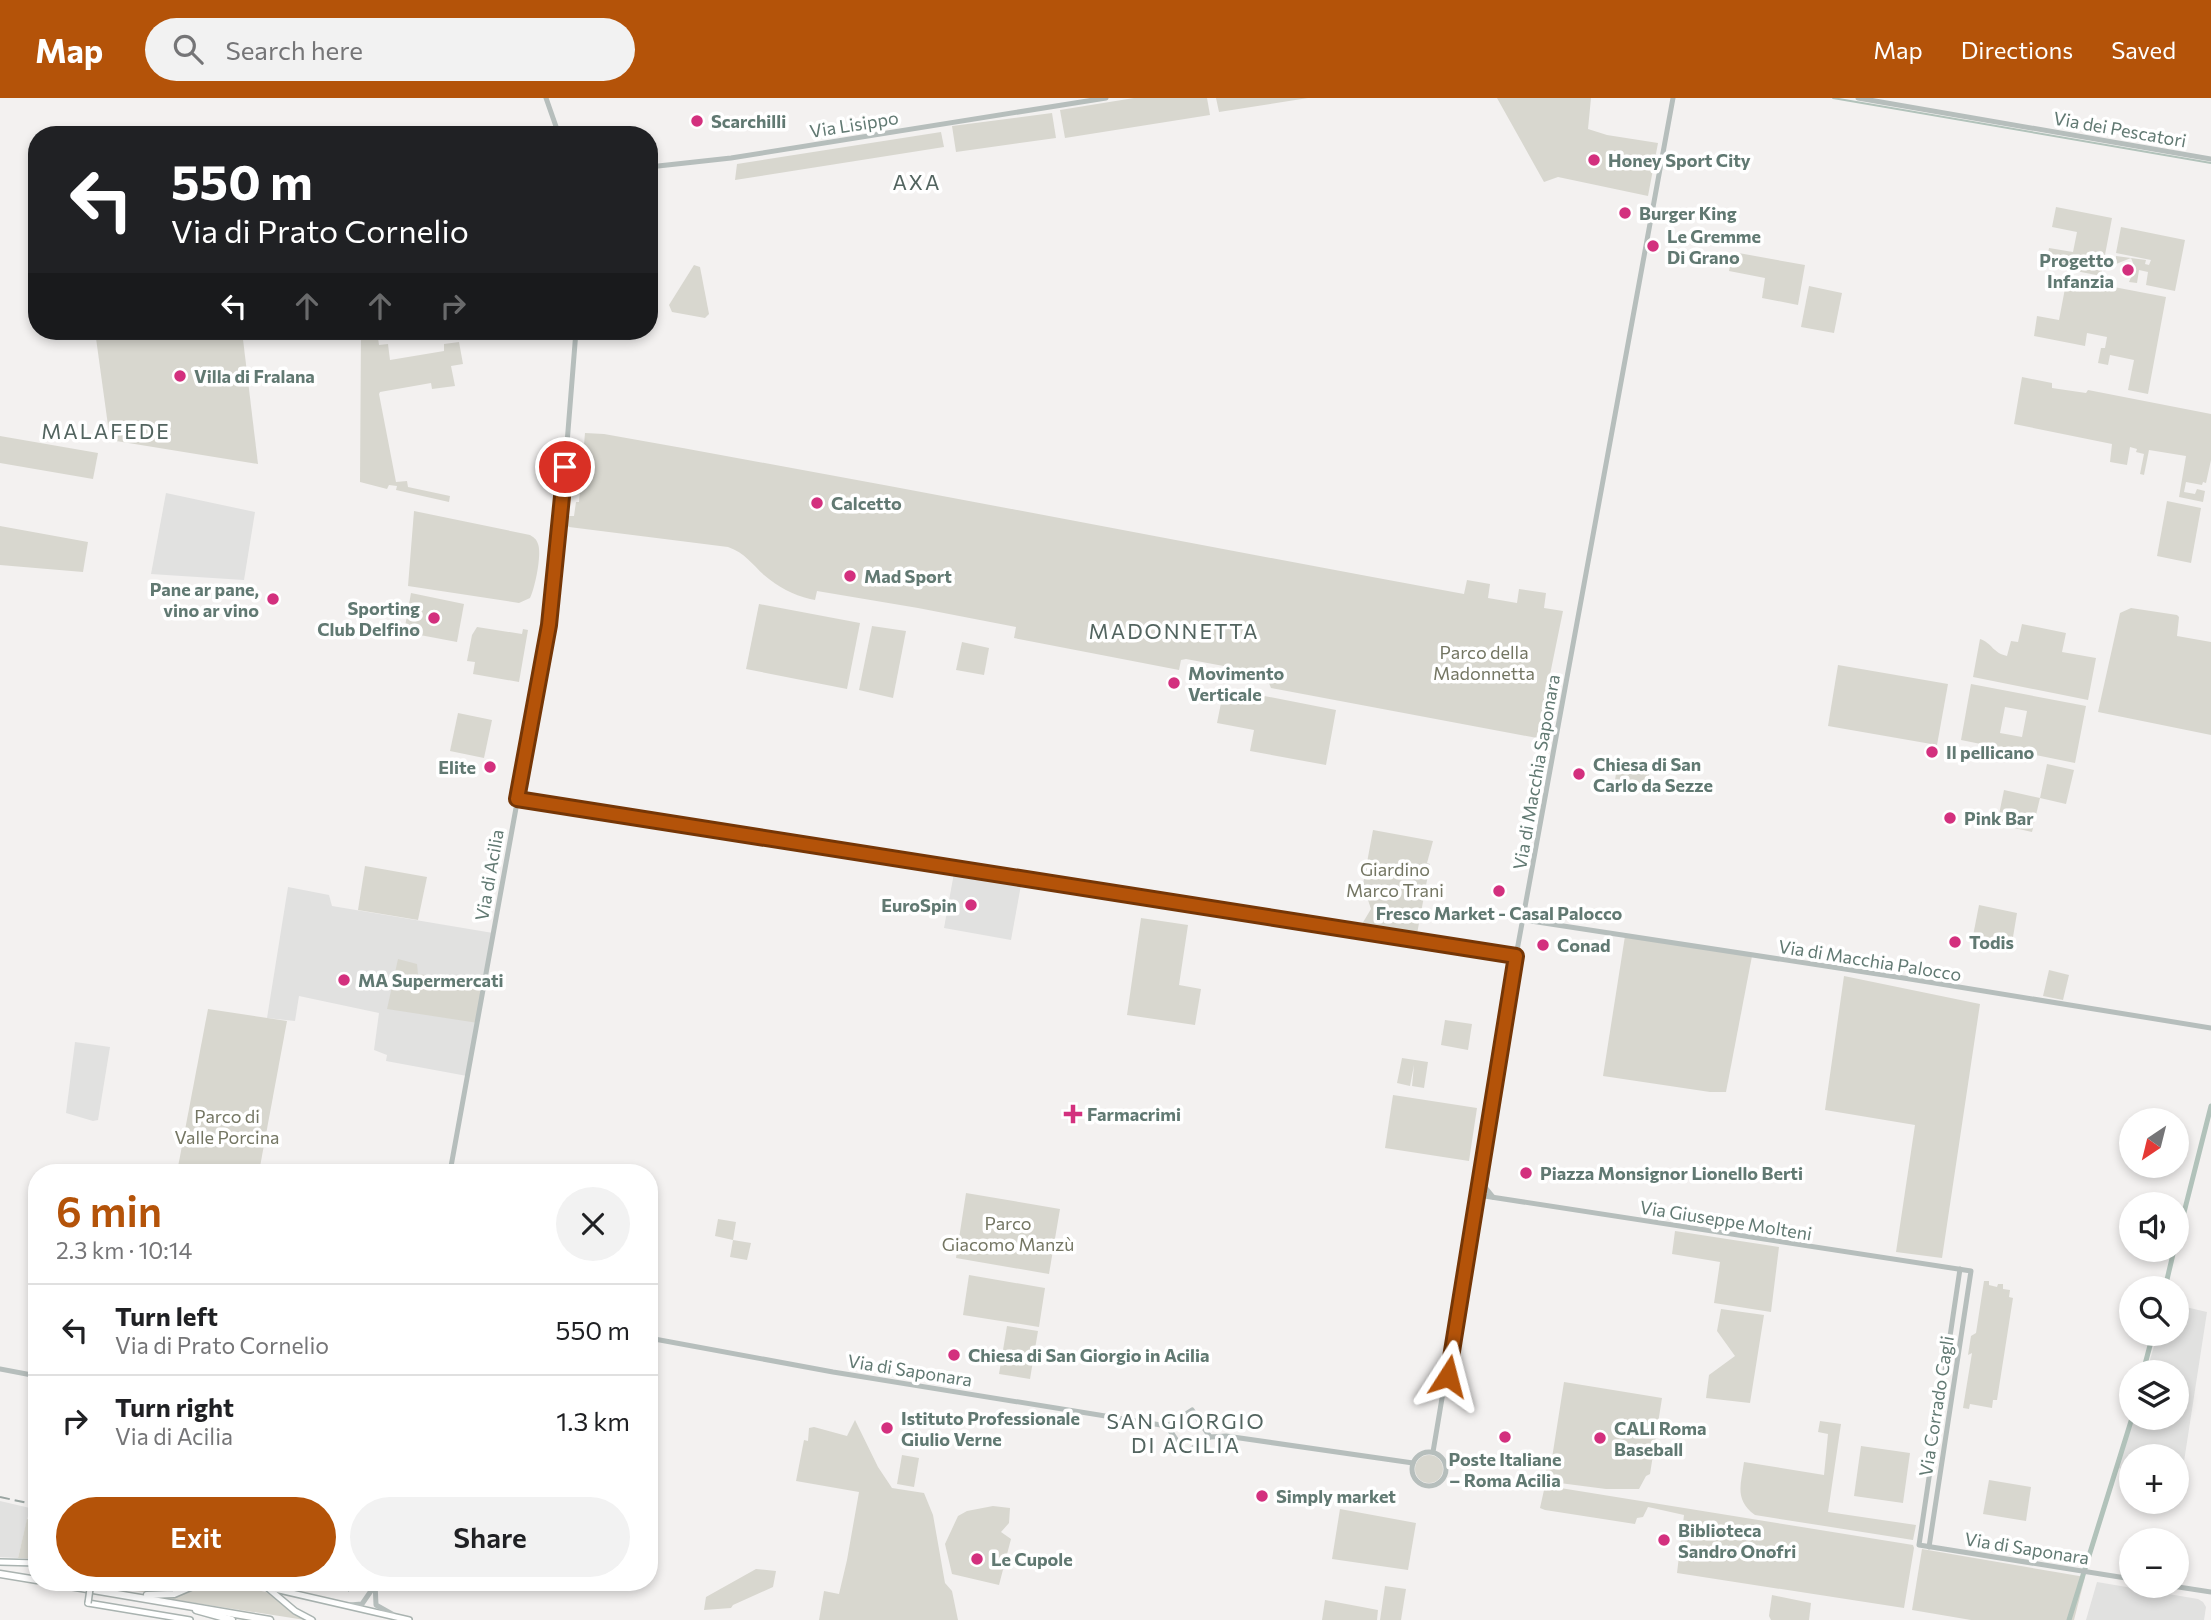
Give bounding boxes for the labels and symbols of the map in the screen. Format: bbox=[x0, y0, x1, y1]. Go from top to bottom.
street label: Via Lisippo bbox=[808, 106, 900, 142]
street label: Via dei Pescatori bbox=[2052, 106, 2188, 152]
place label: Scarchilli bbox=[711, 110, 786, 132]
marker: Scarchilli bbox=[689, 113, 705, 129]
place label: Honey Sport City bbox=[1608, 149, 1751, 171]
marker: Honey Sport City bbox=[1586, 152, 1602, 168]
district label: AXA bbox=[892, 169, 942, 194]
place label: Burger King bbox=[1639, 202, 1737, 224]
marker: Burger King bbox=[1617, 205, 1633, 221]
place label: Le Gremme Di Grano bbox=[1667, 225, 1761, 268]
marker: Le Gremme Di Grano bbox=[1645, 238, 1661, 254]
place label: Progetto Infanzia bbox=[2039, 249, 2114, 292]
marker: Progetto Infanzia bbox=[2120, 262, 2136, 278]
place label: Villa di Fralana bbox=[194, 365, 315, 387]
marker: Villa di Fralana bbox=[172, 368, 188, 384]
district label: MALAFEDE bbox=[41, 418, 171, 443]
pin bbox=[535, 437, 595, 497]
place label: Calcetto bbox=[831, 492, 902, 514]
marker: Calcetto bbox=[809, 495, 825, 511]
place label: Mad Sport bbox=[864, 565, 952, 587]
marker: Mad Sport bbox=[842, 568, 858, 584]
place label: Pane ar pane, vino ar vino bbox=[150, 578, 259, 621]
marker: Pane ar pane, vino ar vino bbox=[265, 591, 281, 607]
place label: Sporting Club Delfino bbox=[317, 597, 420, 640]
marker: Sporting Club Delfino bbox=[426, 610, 442, 626]
district label: MADONNETTA bbox=[1089, 618, 1259, 643]
park label: Parco della Madonnetta bbox=[1433, 641, 1535, 684]
place label: Movimento Verticale bbox=[1188, 662, 1285, 705]
street label: Via di Macchia Saponara bbox=[1508, 673, 1564, 871]
marker: Movimento Verticale bbox=[1166, 675, 1182, 691]
place label: Il pellicano bbox=[1946, 741, 2035, 763]
marker: Il pellicano bbox=[1924, 744, 1940, 760]
place label: Chiesa di San Carlo da Sezze bbox=[1593, 753, 1713, 796]
place label: Elite bbox=[438, 756, 476, 778]
marker: Elite bbox=[482, 759, 498, 775]
marker: Chiesa di San Carlo da Sezze bbox=[1571, 766, 1587, 782]
place label: Pink Bar bbox=[1964, 807, 2034, 829]
marker: Pink Bar bbox=[1942, 810, 1958, 826]
street label: Via di Acilia bbox=[470, 828, 508, 922]
park label: Giardino Marco Trani bbox=[1346, 858, 1444, 901]
marker: Fresco Market - Casal Palocco bbox=[1491, 883, 1507, 899]
place label: EuroSpin bbox=[881, 894, 957, 916]
marker: EuroSpin bbox=[963, 897, 979, 913]
place label: Fresco Market - Casal Palocco bbox=[1376, 902, 1623, 924]
place label: Todis bbox=[1969, 931, 2014, 953]
place label: Conad bbox=[1557, 934, 1611, 956]
marker: Todis bbox=[1947, 934, 1963, 950]
street label: Via di Macchia Palocco bbox=[1777, 935, 1963, 985]
marker: Conad bbox=[1535, 937, 1551, 953]
place label: MA Supermercati bbox=[358, 969, 504, 991]
marker: MA Supermercati bbox=[336, 972, 352, 988]
place label: Farmacrimi bbox=[1087, 1103, 1181, 1125]
park label: Parco di Valle Porcina bbox=[175, 1105, 279, 1148]
marker: Farmacrimi bbox=[1065, 1106, 1081, 1122]
north arrow bbox=[2119, 1108, 2189, 1178]
place label: Piazza Monsignor Lionello Berti bbox=[1540, 1162, 1803, 1184]
marker: Piazza Monsignor Lionello Berti bbox=[1518, 1165, 1534, 1181]
street label: Via Giuseppe Molteni bbox=[1638, 1196, 1814, 1244]
park label: Parco Giacomo Manzù bbox=[942, 1212, 1074, 1255]
street label: Via Corrado Cagli bbox=[1914, 1334, 1958, 1478]
position arrow bbox=[1411, 1339, 1485, 1413]
place label: Chiesa di San Giorgio in Acilia bbox=[968, 1344, 1210, 1366]
marker: Chiesa di San Giorgio in Acilia bbox=[946, 1347, 962, 1363]
street label: Via di Saponara bbox=[846, 1349, 974, 1391]
place label: Istituto Professionale Giulio Verne bbox=[901, 1407, 1080, 1450]
district label: SAN GIORGIO DI ACILIA bbox=[1106, 1408, 1266, 1457]
place label: CALI Roma Baseball bbox=[1614, 1417, 1707, 1460]
marker: Istituto Professionale Giulio Verne bbox=[879, 1420, 895, 1436]
marker: Poste Italiane – Roma Acilia bbox=[1497, 1429, 1513, 1445]
marker: CALI Roma Baseball bbox=[1592, 1430, 1608, 1446]
place label: Poste Italiane – Roma Acilia bbox=[1449, 1448, 1561, 1491]
place label: Simply market bbox=[1276, 1485, 1396, 1507]
marker: Simply market bbox=[1254, 1488, 1270, 1504]
place label: Biblioteca Sandro Onofri bbox=[1678, 1519, 1796, 1562]
street label: Via di Saponara bbox=[1963, 1527, 2091, 1569]
marker: Biblioteca Sandro Onofri bbox=[1656, 1532, 1672, 1548]
place label: Le Cupole bbox=[991, 1548, 1073, 1570]
marker: Le Cupole bbox=[969, 1551, 985, 1567]

